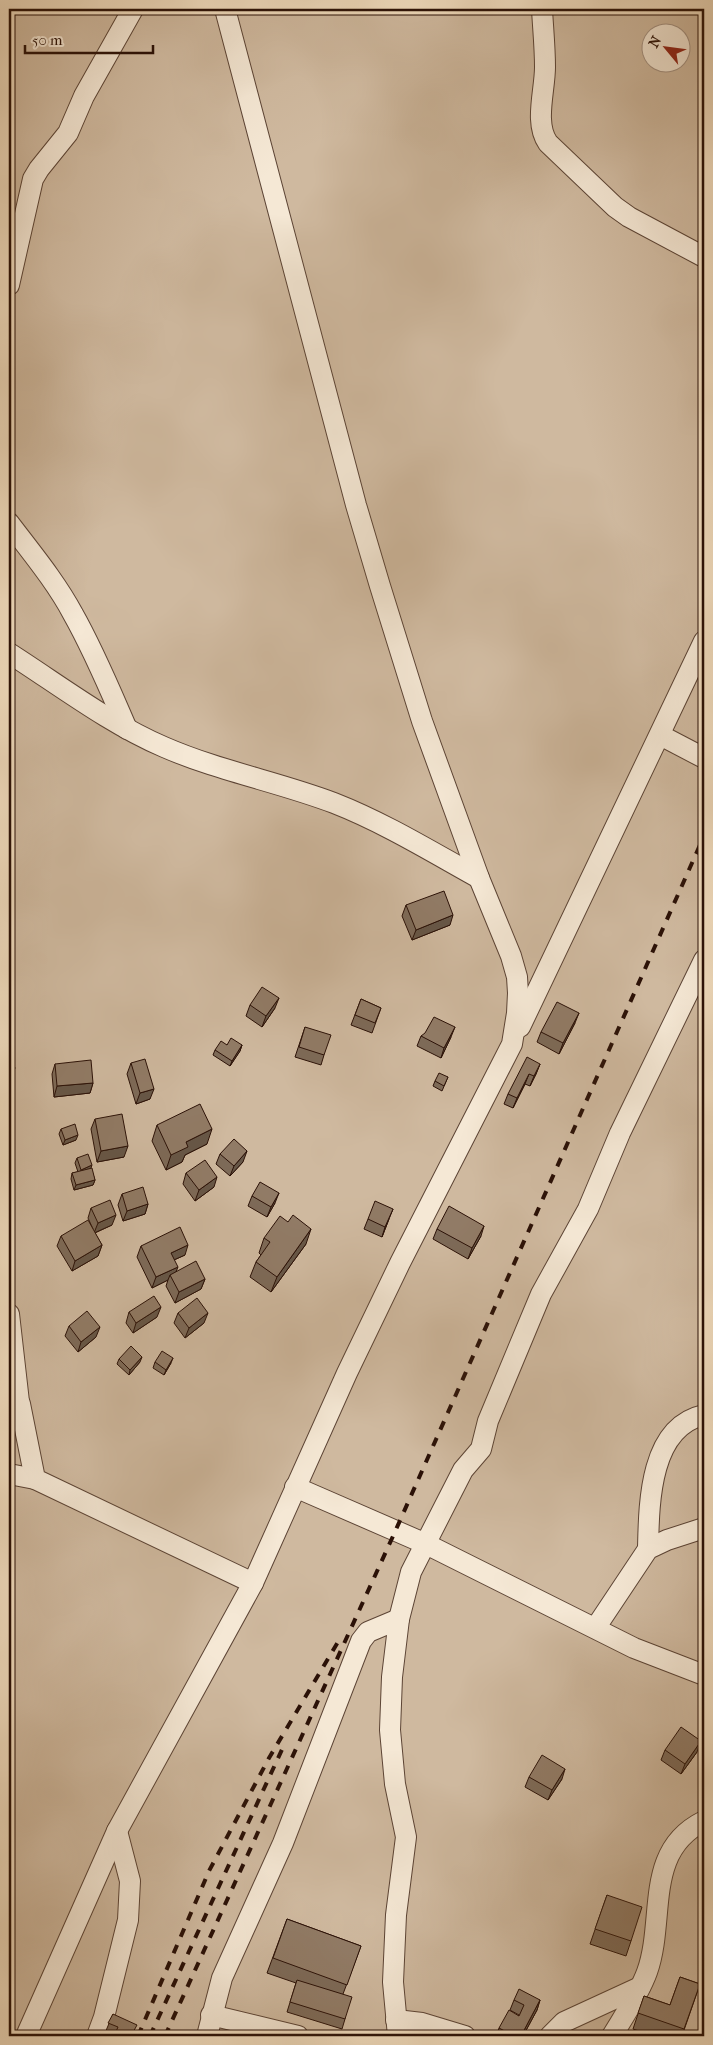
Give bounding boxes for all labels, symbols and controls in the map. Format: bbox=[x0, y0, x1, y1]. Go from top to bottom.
scale bar bbox=[25, 22, 152, 54]
north arrow bbox=[640, 22, 690, 72]
text: 50 m bbox=[32, 31, 63, 49]
text: N bbox=[645, 33, 665, 51]

